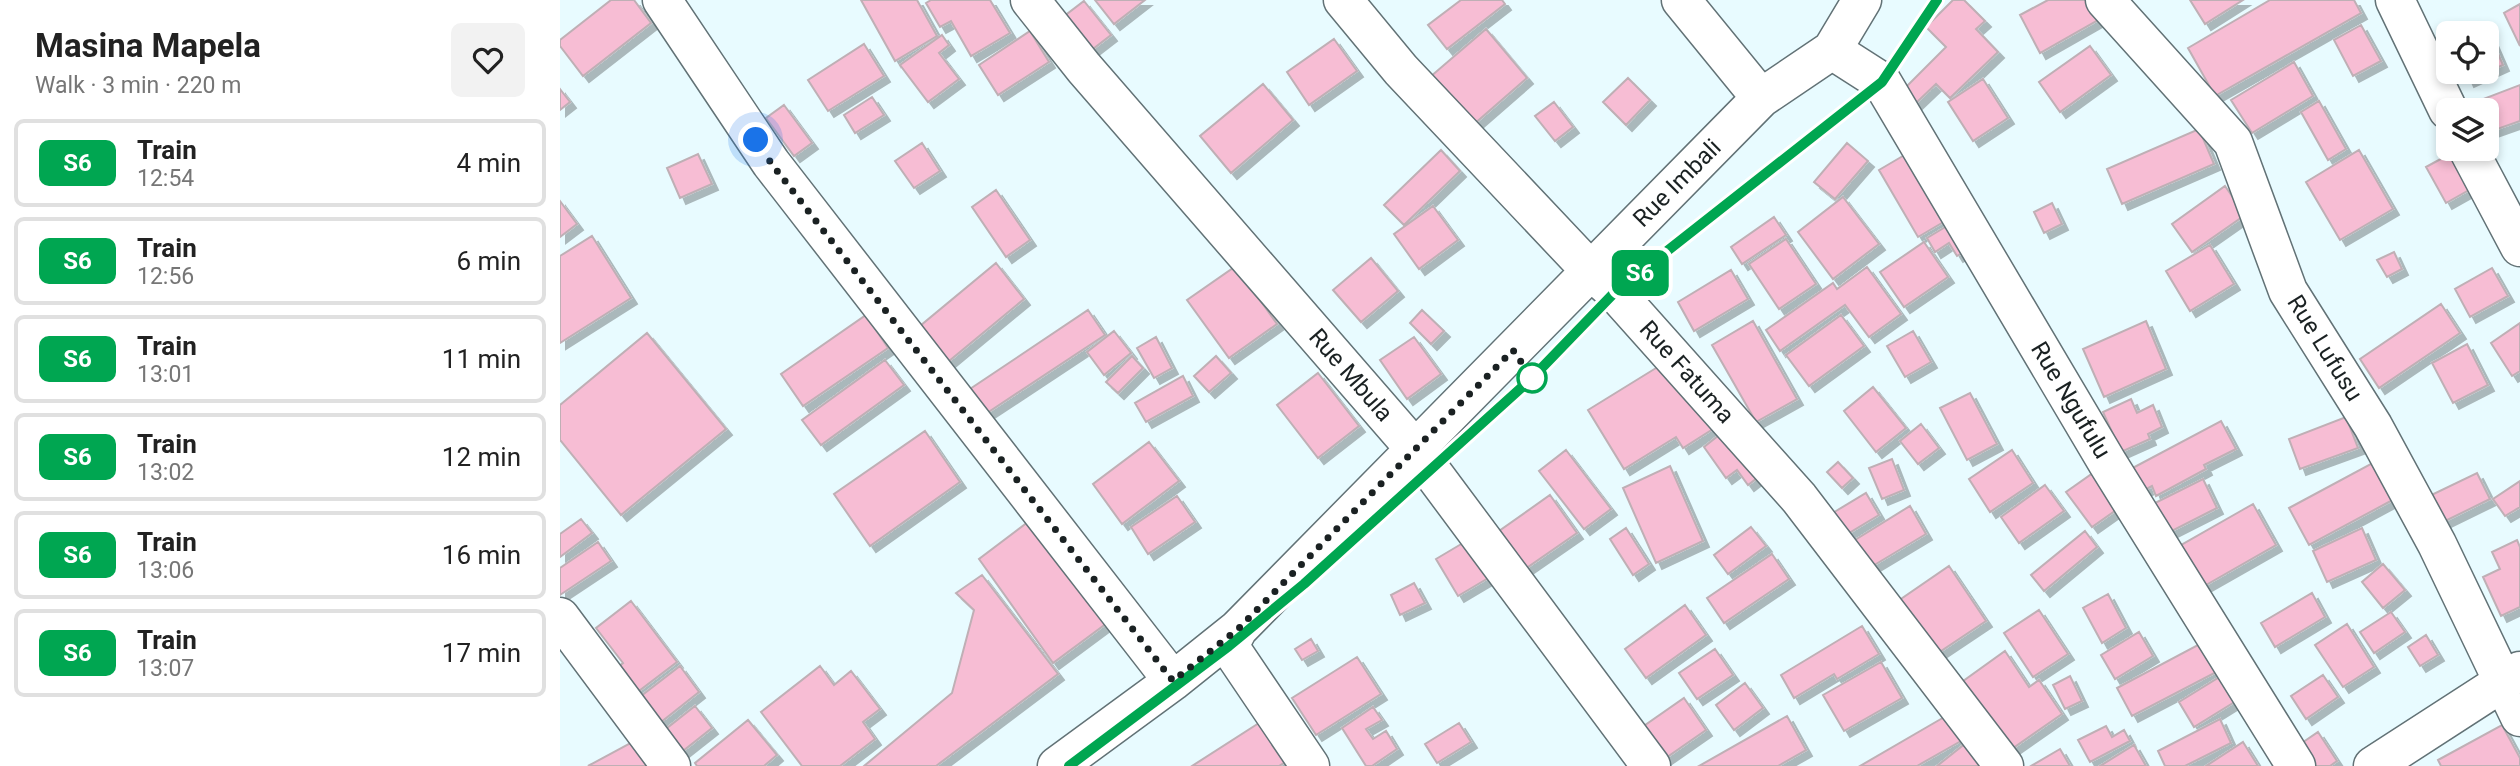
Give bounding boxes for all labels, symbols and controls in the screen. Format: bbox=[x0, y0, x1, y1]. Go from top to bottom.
map controls bbox=[2436, 21, 2499, 161]
button: locate bbox=[2436, 21, 2499, 84]
button: heart bbox=[451, 23, 525, 97]
text: Masina Mapela bbox=[35, 26, 261, 65]
text: Walk · 3 min · 220 m bbox=[35, 72, 241, 99]
button: layers bbox=[2436, 98, 2499, 161]
your location bbox=[738, 122, 773, 157]
street label: Rue Imbali bbox=[1627, 133, 1727, 233]
text: Train bbox=[137, 135, 197, 165]
text: 4 min bbox=[456, 148, 521, 178]
text: S6 bbox=[63, 149, 92, 177]
text: 12:54 bbox=[137, 165, 194, 192]
text: Train bbox=[137, 233, 197, 263]
text: 6 min bbox=[456, 246, 521, 276]
text: S6 bbox=[63, 247, 92, 275]
line badge: S6 bbox=[1608, 250, 1672, 296]
text: S6 bbox=[1626, 259, 1654, 287]
text: 12:56 bbox=[137, 263, 194, 290]
street label: Rue Lufusu bbox=[2281, 290, 2369, 406]
street label: Rue Fatuma bbox=[1634, 315, 1740, 429]
street label: Rue Mbula bbox=[1303, 323, 1399, 427]
text: Train bbox=[137, 331, 197, 361]
street label: Rue Ngufulu bbox=[2025, 337, 2117, 463]
text: 11 min bbox=[442, 344, 521, 374]
text: S6 bbox=[63, 345, 92, 373]
text: 13:01 bbox=[137, 361, 194, 388]
unlabelled marker bbox=[1517, 363, 1547, 393]
text: Train bbox=[137, 429, 197, 459]
text: 12 min bbox=[442, 442, 521, 472]
text: S6 bbox=[63, 443, 92, 471]
text: 13:02 bbox=[137, 459, 194, 486]
text: Train bbox=[137, 527, 197, 557]
text: 16 min bbox=[442, 540, 521, 570]
text: S6 bbox=[63, 541, 92, 569]
text: 13:06 bbox=[137, 557, 194, 584]
text: Train bbox=[137, 625, 197, 655]
text: 17 min bbox=[442, 638, 521, 668]
text: S6 bbox=[63, 639, 92, 667]
text: 13:07 bbox=[137, 655, 194, 682]

